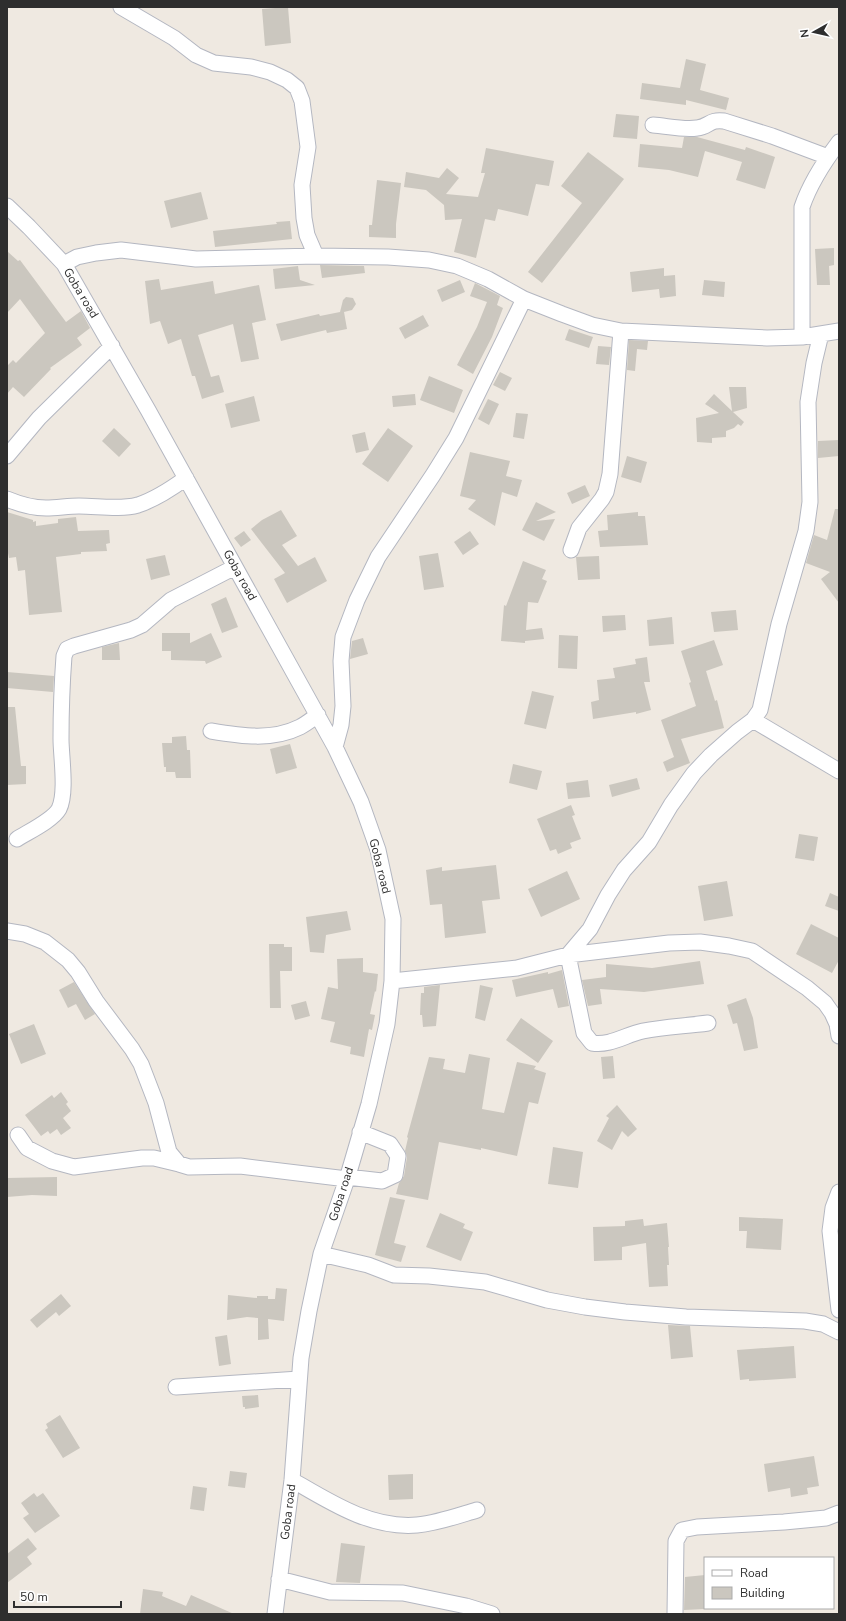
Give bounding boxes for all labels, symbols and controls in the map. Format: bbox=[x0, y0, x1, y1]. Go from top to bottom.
north arrow bbox=[794, 12, 834, 52]
text: N bbox=[797, 28, 813, 38]
street label: Goba road bbox=[60, 265, 102, 321]
street label: Goba road bbox=[219, 547, 261, 603]
street label: Goba road bbox=[365, 837, 395, 895]
street label: Goba road bbox=[325, 1165, 357, 1223]
street label: Goba road bbox=[277, 1483, 299, 1541]
legend bbox=[704, 1557, 834, 1609]
text: Road bbox=[740, 1565, 768, 1581]
scale bar bbox=[14, 1583, 121, 1609]
text: Building bbox=[740, 1585, 785, 1601]
text: 50 m bbox=[20, 1589, 48, 1605]

